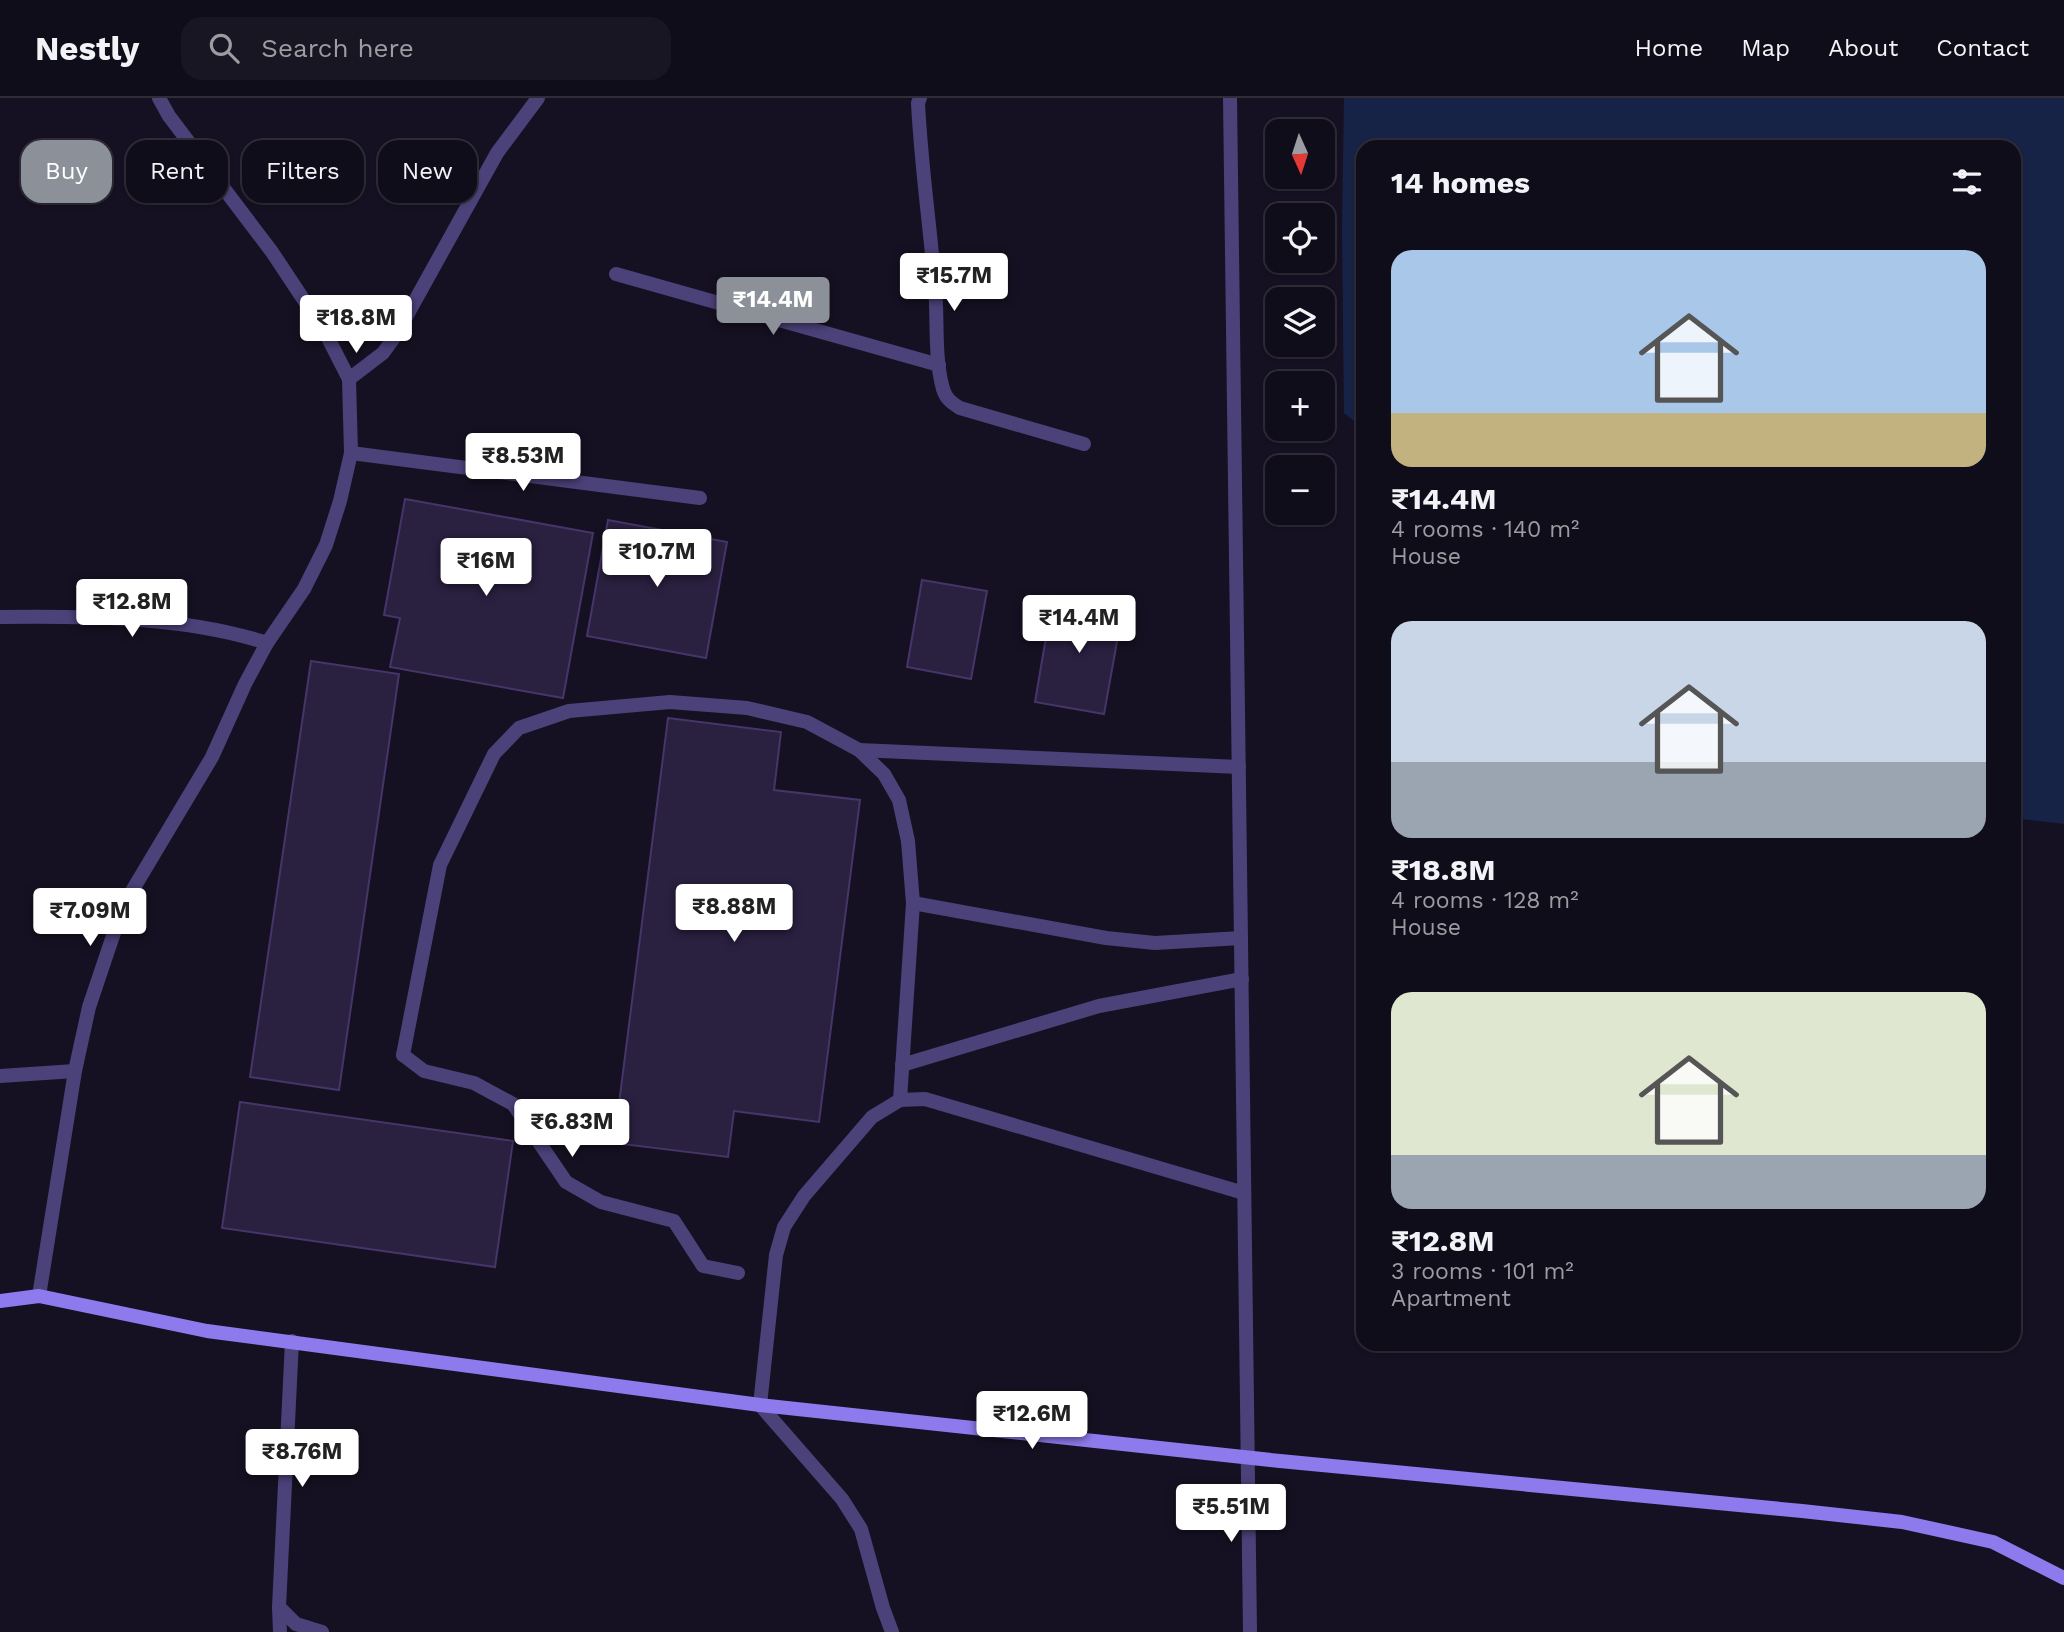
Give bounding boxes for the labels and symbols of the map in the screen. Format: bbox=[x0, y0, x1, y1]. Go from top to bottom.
north arrow bbox=[1265, 119, 1335, 189]
pin: ₹15.7M bbox=[897, 254, 1011, 313]
pin: ₹14.4M bbox=[716, 278, 830, 337]
pin: ₹18.8M bbox=[299, 296, 413, 355]
pin: ₹8.53M bbox=[466, 434, 580, 493]
pin: ₹10.7M bbox=[600, 530, 714, 589]
pin: ₹16M bbox=[445, 538, 527, 598]
pin: ₹12.8M bbox=[75, 580, 189, 639]
pin: ₹14.4M bbox=[1022, 596, 1136, 655]
pin: ₹8.88M bbox=[677, 884, 791, 944]
pin: ₹7.09M bbox=[33, 888, 147, 948]
pin: ₹6.83M bbox=[515, 1100, 629, 1159]
pin: ₹12.6M bbox=[975, 1392, 1089, 1451]
pin: ₹8.76M bbox=[245, 1430, 359, 1489]
pin: ₹5.51M bbox=[1174, 1484, 1288, 1544]

